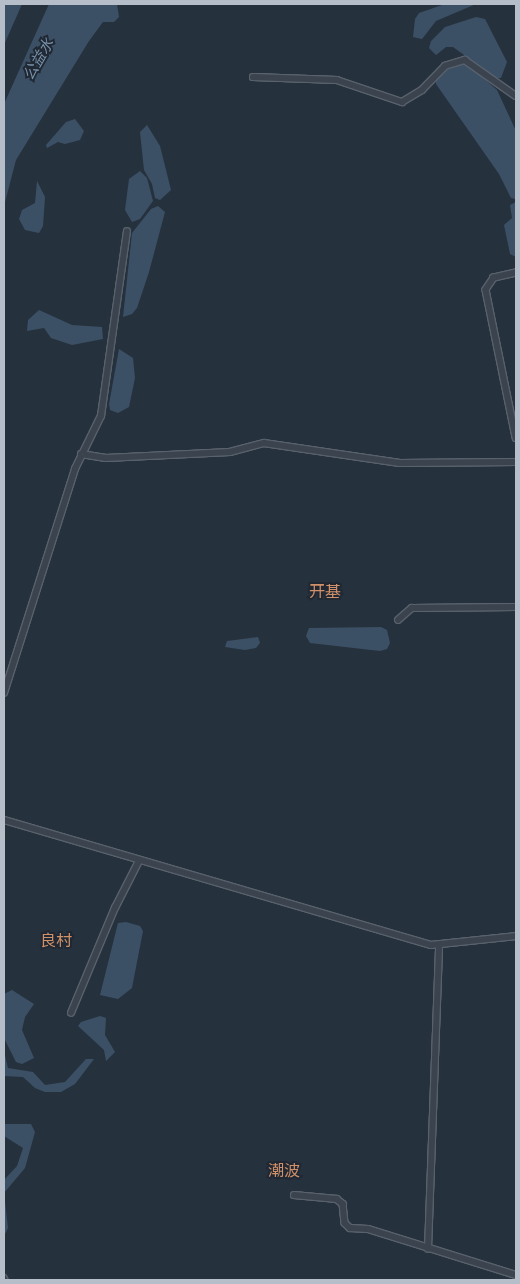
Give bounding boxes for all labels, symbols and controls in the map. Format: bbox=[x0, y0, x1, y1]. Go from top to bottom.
water label: 公益水 bbox=[19, 35, 57, 83]
district label: 开基 bbox=[309, 581, 341, 601]
district label: 良村 bbox=[40, 930, 72, 950]
district label: 潮波 bbox=[268, 1160, 300, 1180]

